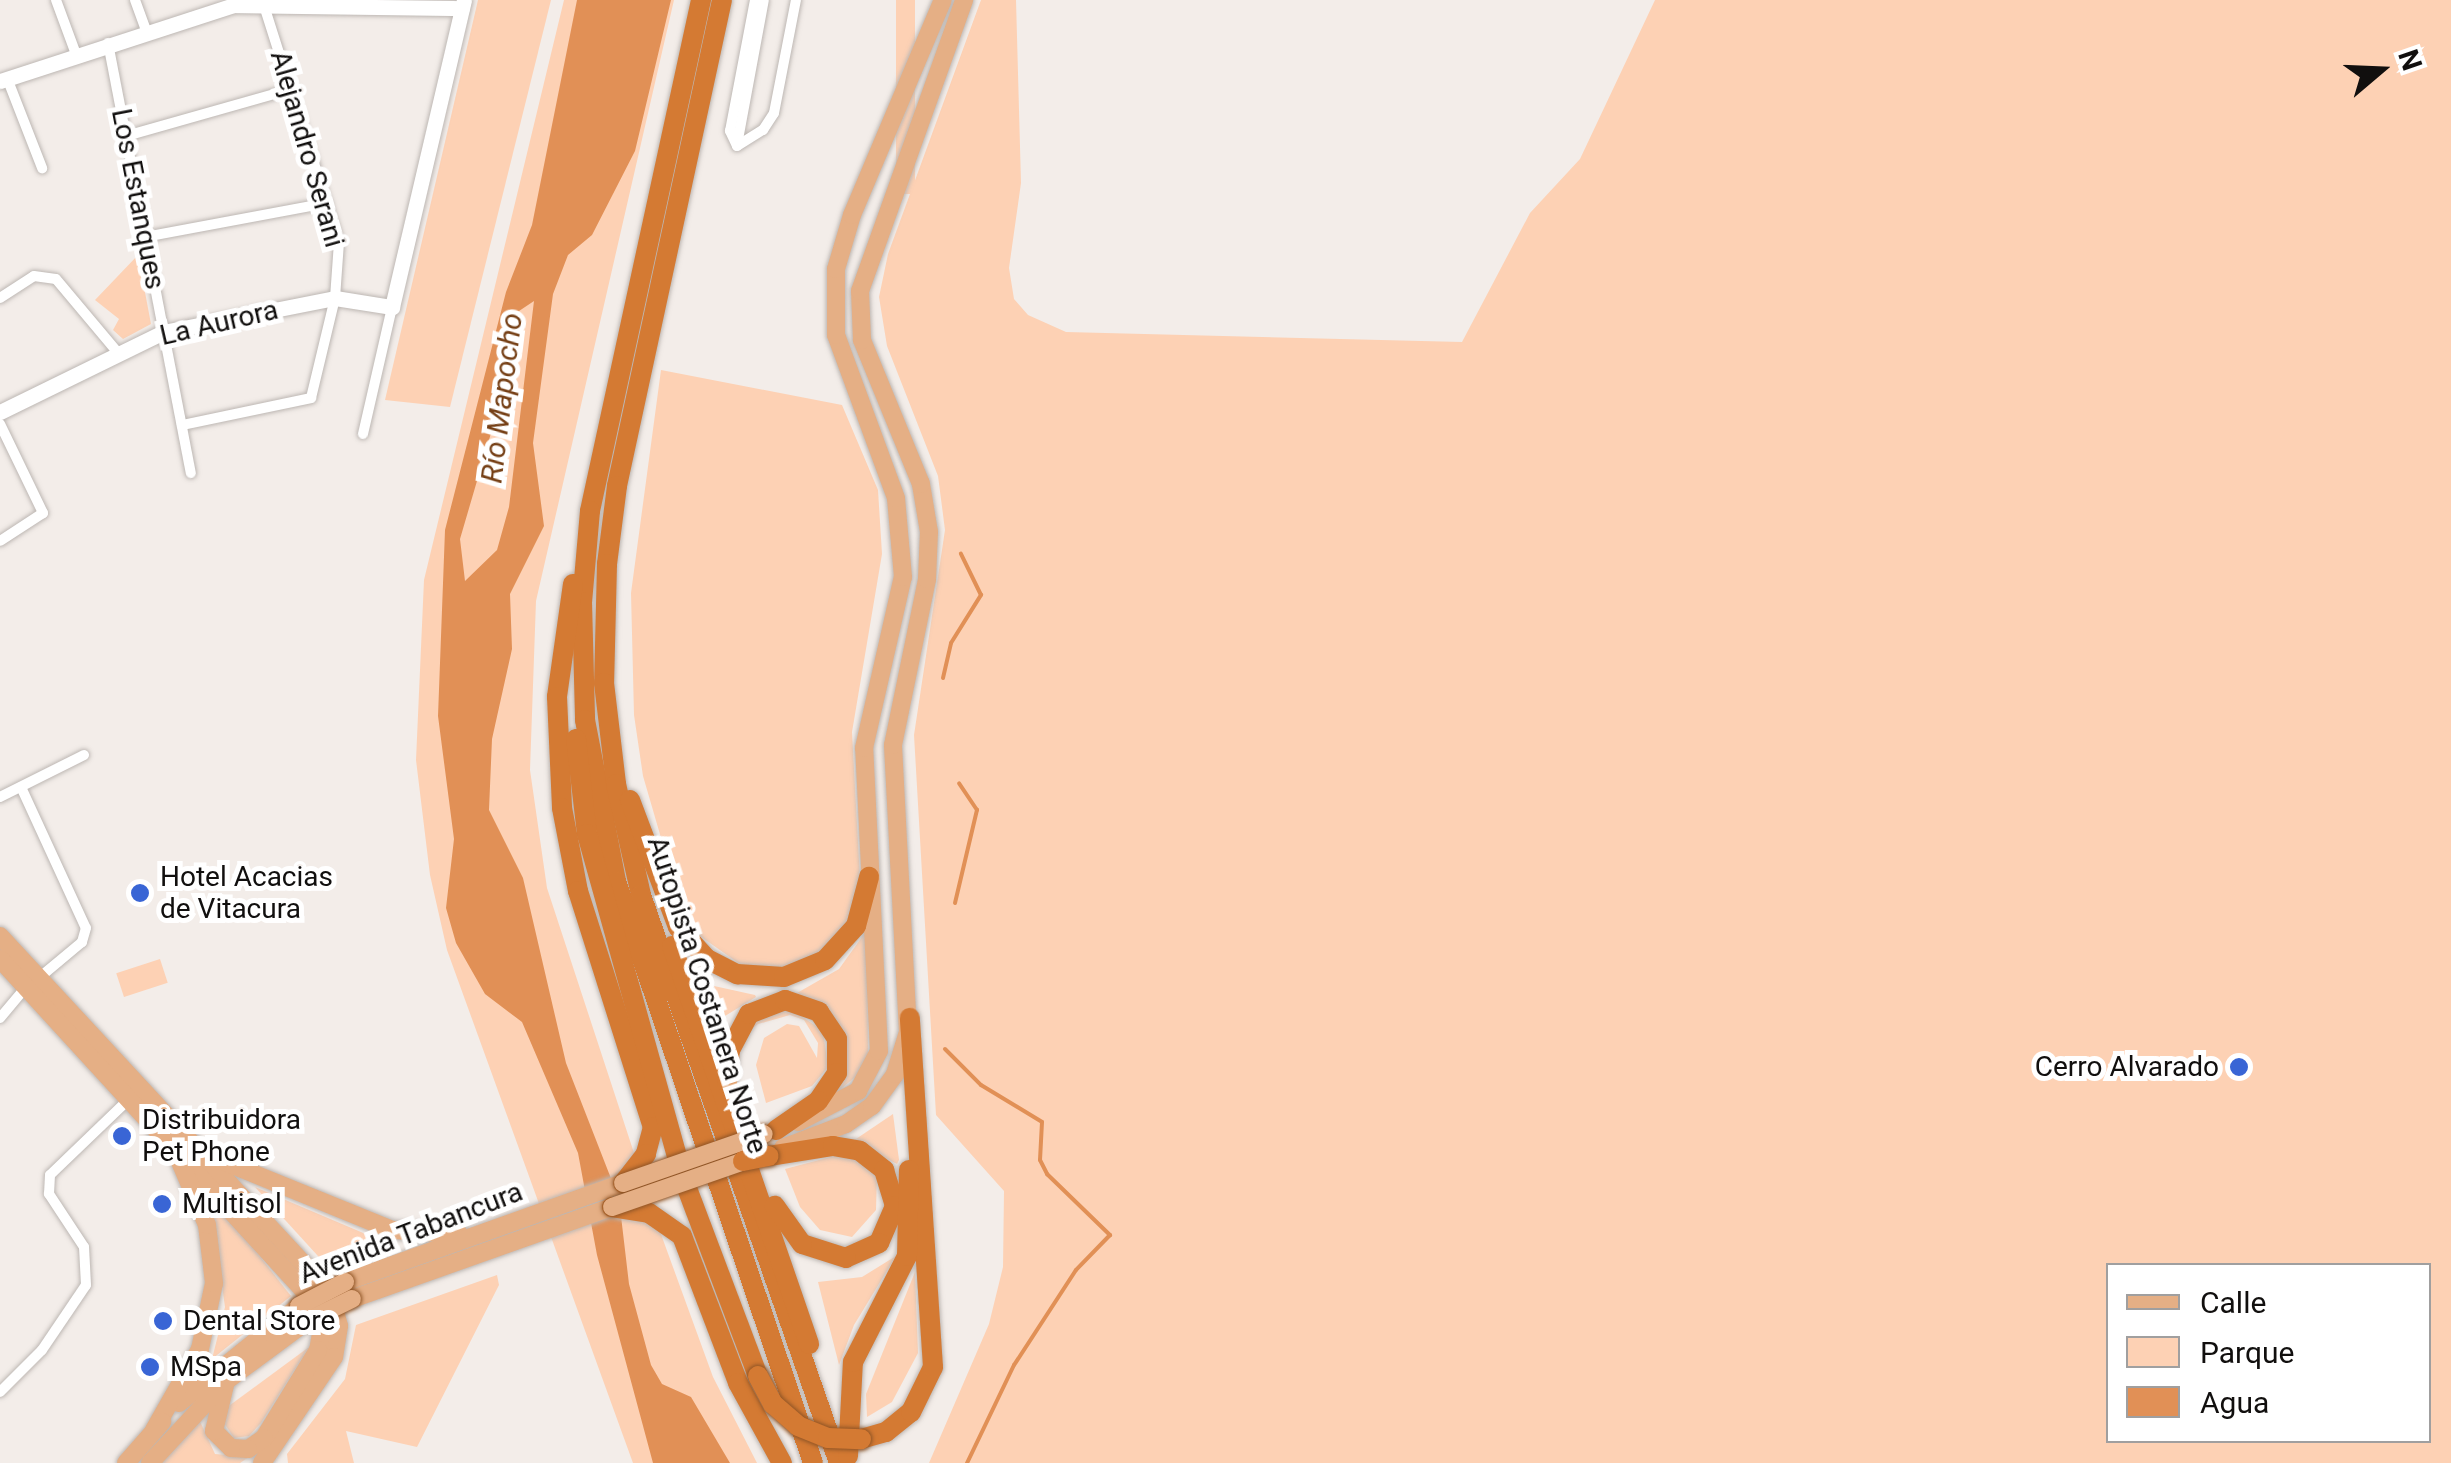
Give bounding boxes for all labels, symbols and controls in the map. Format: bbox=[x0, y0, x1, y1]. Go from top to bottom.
north arrow bbox=[2331, 20, 2431, 120]
text: N bbox=[2391, 45, 2429, 75]
street label: Alejandro Serani bbox=[263, 47, 351, 251]
street label: Los Estanques bbox=[104, 106, 172, 292]
street label: La Aurora bbox=[157, 293, 281, 353]
water label: Río Mapocho bbox=[474, 311, 530, 485]
street label: Autopista Costanera Norte bbox=[640, 832, 774, 1158]
place label: Hotel Acacias de Vitacura bbox=[160, 860, 333, 926]
marker: Hotel Acacias de Vitacura bbox=[129, 882, 151, 904]
place label: Cerro Alvarado bbox=[2035, 1050, 2219, 1084]
marker: Cerro Alvarado bbox=[2228, 1056, 2250, 1078]
place label: Distribuidora Pet Phone bbox=[142, 1103, 301, 1169]
marker: Distribuidora Pet Phone bbox=[111, 1125, 133, 1147]
street label: Avenida Tabancura bbox=[294, 1175, 528, 1291]
place label: Multisol bbox=[182, 1187, 282, 1221]
marker: Multisol bbox=[151, 1193, 173, 1215]
legend bbox=[2106, 1263, 2431, 1443]
text: Calle bbox=[2200, 1285, 2266, 1320]
place label: Dental Store bbox=[183, 1304, 335, 1338]
marker: Dental Store bbox=[152, 1310, 174, 1332]
text: Parque bbox=[2200, 1335, 2294, 1370]
place label: MSpa bbox=[170, 1350, 242, 1384]
marker: MSpa bbox=[139, 1356, 161, 1378]
text: Agua bbox=[2200, 1385, 2269, 1420]

